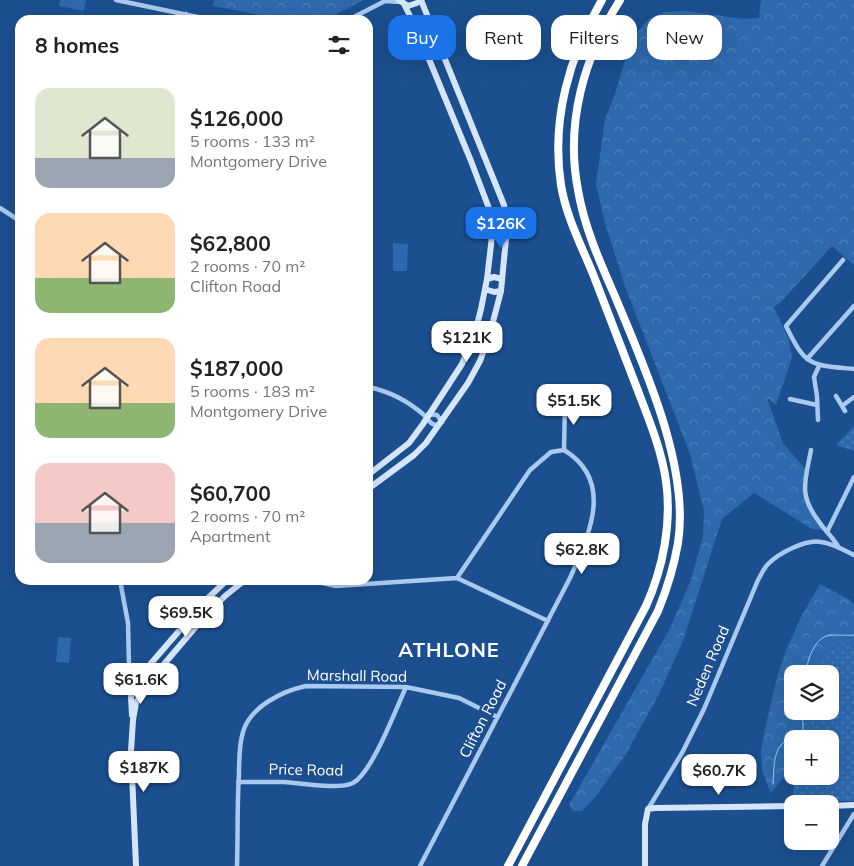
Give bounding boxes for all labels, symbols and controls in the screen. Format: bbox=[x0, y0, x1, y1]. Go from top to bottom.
chip: Buy bbox=[388, 15, 456, 60]
chip: Rent bbox=[466, 15, 541, 60]
chip: Filters bbox=[551, 15, 637, 60]
chip: New bbox=[647, 15, 722, 60]
icon: filters bbox=[325, 31, 353, 59]
text: 8 homes bbox=[35, 32, 119, 58]
text: $126,000 bbox=[190, 105, 283, 131]
icon: home bbox=[75, 108, 135, 168]
text: 5 rooms · 133 m² bbox=[190, 131, 315, 151]
text: Montgomery Drive bbox=[190, 151, 327, 171]
pin: $126K bbox=[466, 206, 536, 249]
text: $126K bbox=[476, 213, 526, 233]
text: $62,800 bbox=[190, 230, 271, 256]
icon: home bbox=[75, 233, 135, 293]
text: 2 rooms · 70 m² bbox=[190, 256, 305, 276]
text: Clifton Road bbox=[190, 276, 281, 296]
pin: $121K bbox=[432, 320, 502, 363]
text: $121K bbox=[442, 327, 492, 347]
text: $187,000 bbox=[190, 355, 283, 381]
icon: home bbox=[75, 358, 135, 418]
text: 5 rooms · 183 m² bbox=[190, 381, 315, 401]
pin: $51.5K bbox=[533, 384, 615, 426]
text: $51.5K bbox=[547, 390, 601, 410]
text: Montgomery Drive bbox=[190, 401, 327, 421]
text: $60,700 bbox=[190, 480, 271, 506]
icon: home bbox=[75, 483, 135, 543]
text: 2 rooms · 70 m² bbox=[190, 506, 305, 526]
text: Apartment bbox=[190, 526, 271, 546]
pin: $62.8K bbox=[541, 532, 623, 575]
text: $62.8K bbox=[555, 539, 609, 559]
pin: $69.5K bbox=[145, 596, 227, 638]
text: $69.5K bbox=[159, 602, 213, 622]
street label: Neden Road bbox=[682, 623, 733, 709]
district label: ATHLONE bbox=[398, 637, 500, 662]
pin: $61.6K bbox=[100, 662, 182, 705]
street label: Marshall Road bbox=[307, 665, 407, 686]
map controls bbox=[784, 665, 839, 850]
button: layers bbox=[784, 665, 839, 720]
text: $61.6K bbox=[114, 669, 168, 689]
street label: Clifton Road bbox=[455, 676, 510, 761]
button: + bbox=[784, 730, 839, 785]
pin: $187K bbox=[109, 750, 179, 793]
pin: $60.7K bbox=[678, 754, 760, 796]
text: $187K bbox=[119, 757, 169, 777]
street label: Price Road bbox=[268, 759, 344, 780]
text: $60.7K bbox=[692, 760, 746, 780]
button: − bbox=[784, 795, 839, 850]

